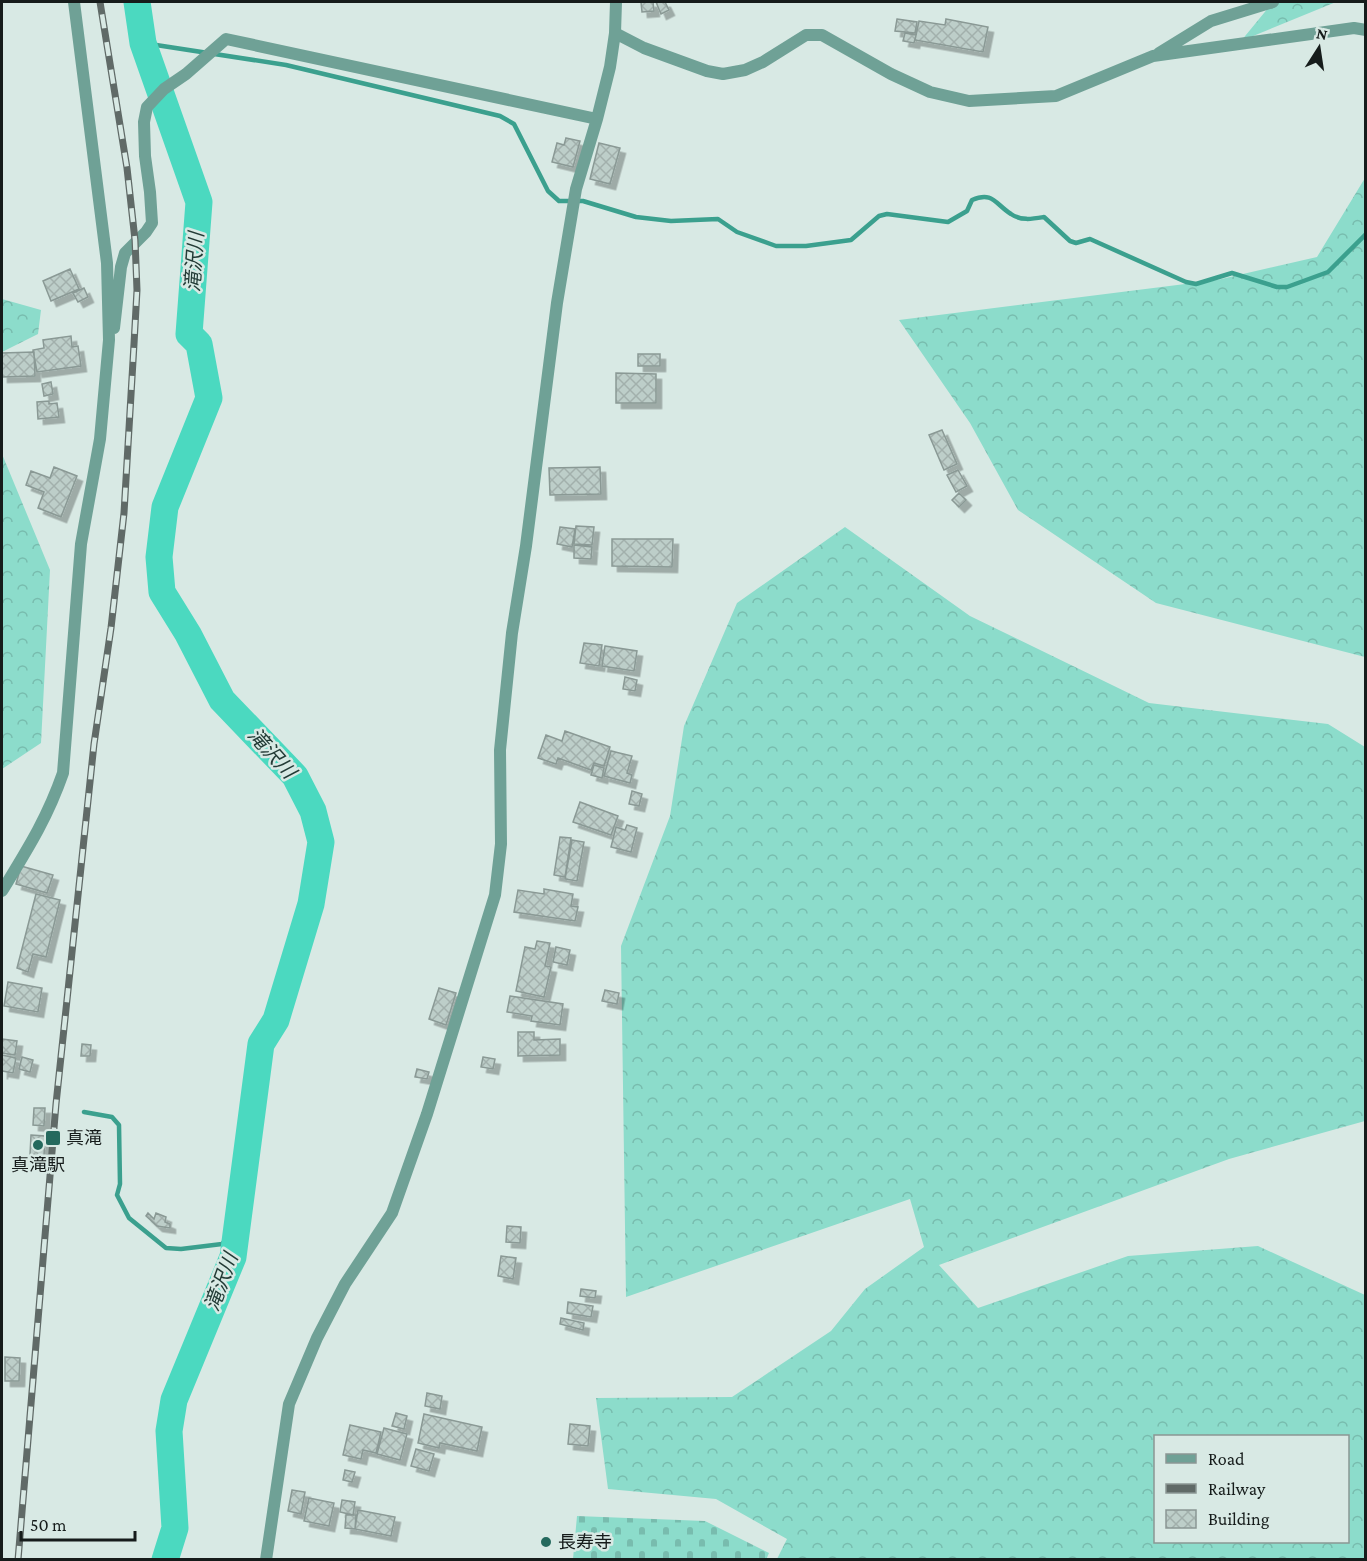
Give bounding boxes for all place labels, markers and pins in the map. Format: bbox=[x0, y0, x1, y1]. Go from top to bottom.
place label: 真滝 bbox=[66, 1128, 102, 1148]
marker: 真滝 bbox=[44, 1129, 62, 1147]
marker: 真滝駅 bbox=[31, 1138, 45, 1152]
place label: 真滝駅 bbox=[11, 1155, 65, 1175]
place label: 長寿寺 bbox=[558, 1532, 612, 1552]
marker: 長寿寺 bbox=[539, 1535, 553, 1549]

